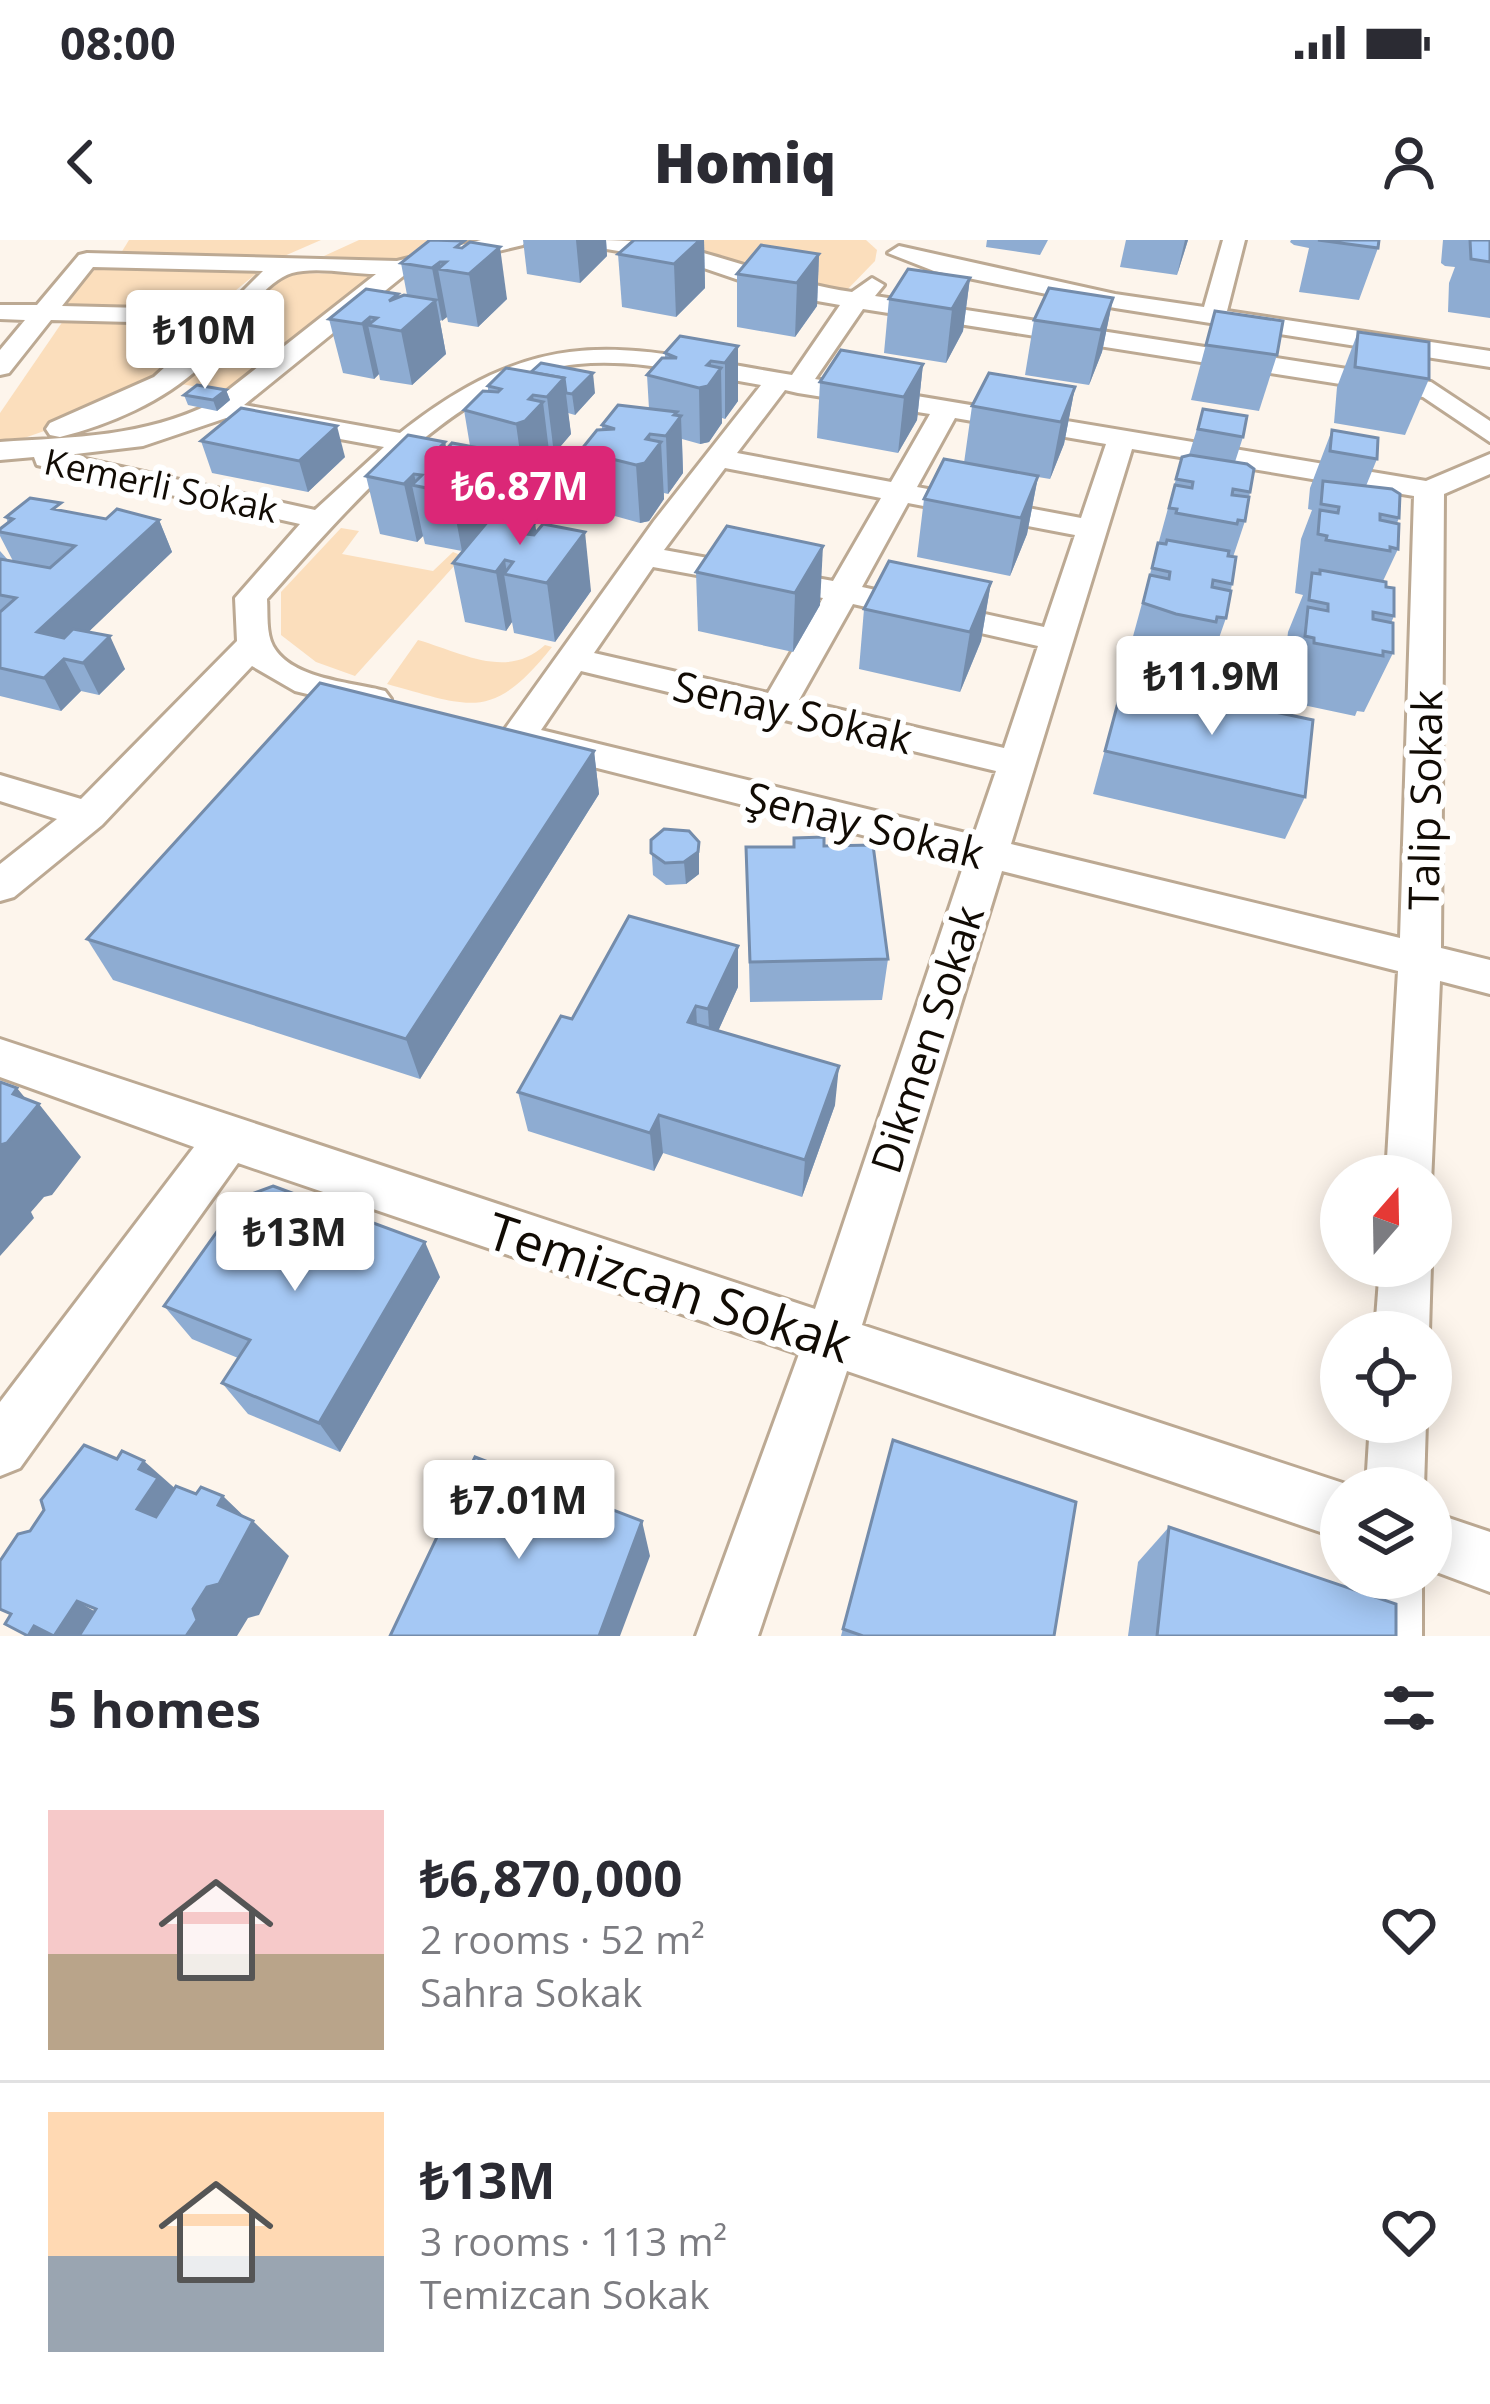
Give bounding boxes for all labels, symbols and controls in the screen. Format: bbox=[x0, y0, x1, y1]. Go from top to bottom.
text: 08:00 bbox=[60, 12, 176, 73]
text: Homiq bbox=[654, 125, 836, 199]
icon: back bbox=[48, 129, 114, 195]
icon: person bbox=[1376, 129, 1442, 195]
pin: ₺10M bbox=[134, 290, 276, 392]
text: ₺10M bbox=[153, 302, 257, 355]
street label: Kemerli Sokak bbox=[40, 436, 282, 534]
pin: ₺6.87M bbox=[422, 446, 618, 548]
text: ₺6.87M bbox=[451, 458, 589, 511]
pin: ₺11.9M bbox=[1114, 636, 1310, 738]
text: ₺11.9M bbox=[1143, 648, 1281, 701]
street label: Senay Sokak bbox=[668, 656, 918, 766]
street label: Talip Sokak bbox=[1394, 689, 1454, 911]
street label: Şenay Sokak bbox=[740, 767, 990, 881]
street label: Dikmen Sokak bbox=[856, 898, 996, 1180]
north arrow bbox=[1320, 1155, 1452, 1287]
map controls bbox=[1320, 1155, 1452, 1599]
pin: ₺13M bbox=[224, 1192, 366, 1294]
street label: Temizcan Sokak bbox=[479, 1194, 861, 1378]
text: ₺13M bbox=[243, 1204, 347, 1257]
button: locate bbox=[1320, 1311, 1452, 1443]
pin: ₺7.01M bbox=[421, 1460, 617, 1562]
button: layers bbox=[1320, 1467, 1452, 1599]
text: ₺7.01M bbox=[450, 1472, 588, 1525]
text: 5 homes bbox=[48, 1673, 261, 1743]
icon: filters bbox=[1376, 1675, 1442, 1741]
text: ₺6,870,000 bbox=[420, 1842, 682, 1912]
icon: home bbox=[144, 1858, 288, 2002]
icon: heart bbox=[1376, 1897, 1442, 1963]
text: 2 rooms · 52 m² bbox=[420, 1912, 705, 1965]
text: Sahra Sokak bbox=[420, 1965, 642, 2018]
text: ₺13M bbox=[420, 2144, 556, 2214]
icon: home bbox=[144, 2160, 288, 2304]
icon: heart bbox=[1376, 2199, 1442, 2265]
text: 3 rooms · 113 m² bbox=[420, 2214, 727, 2267]
text: Temizcan Sokak bbox=[420, 2267, 710, 2320]

